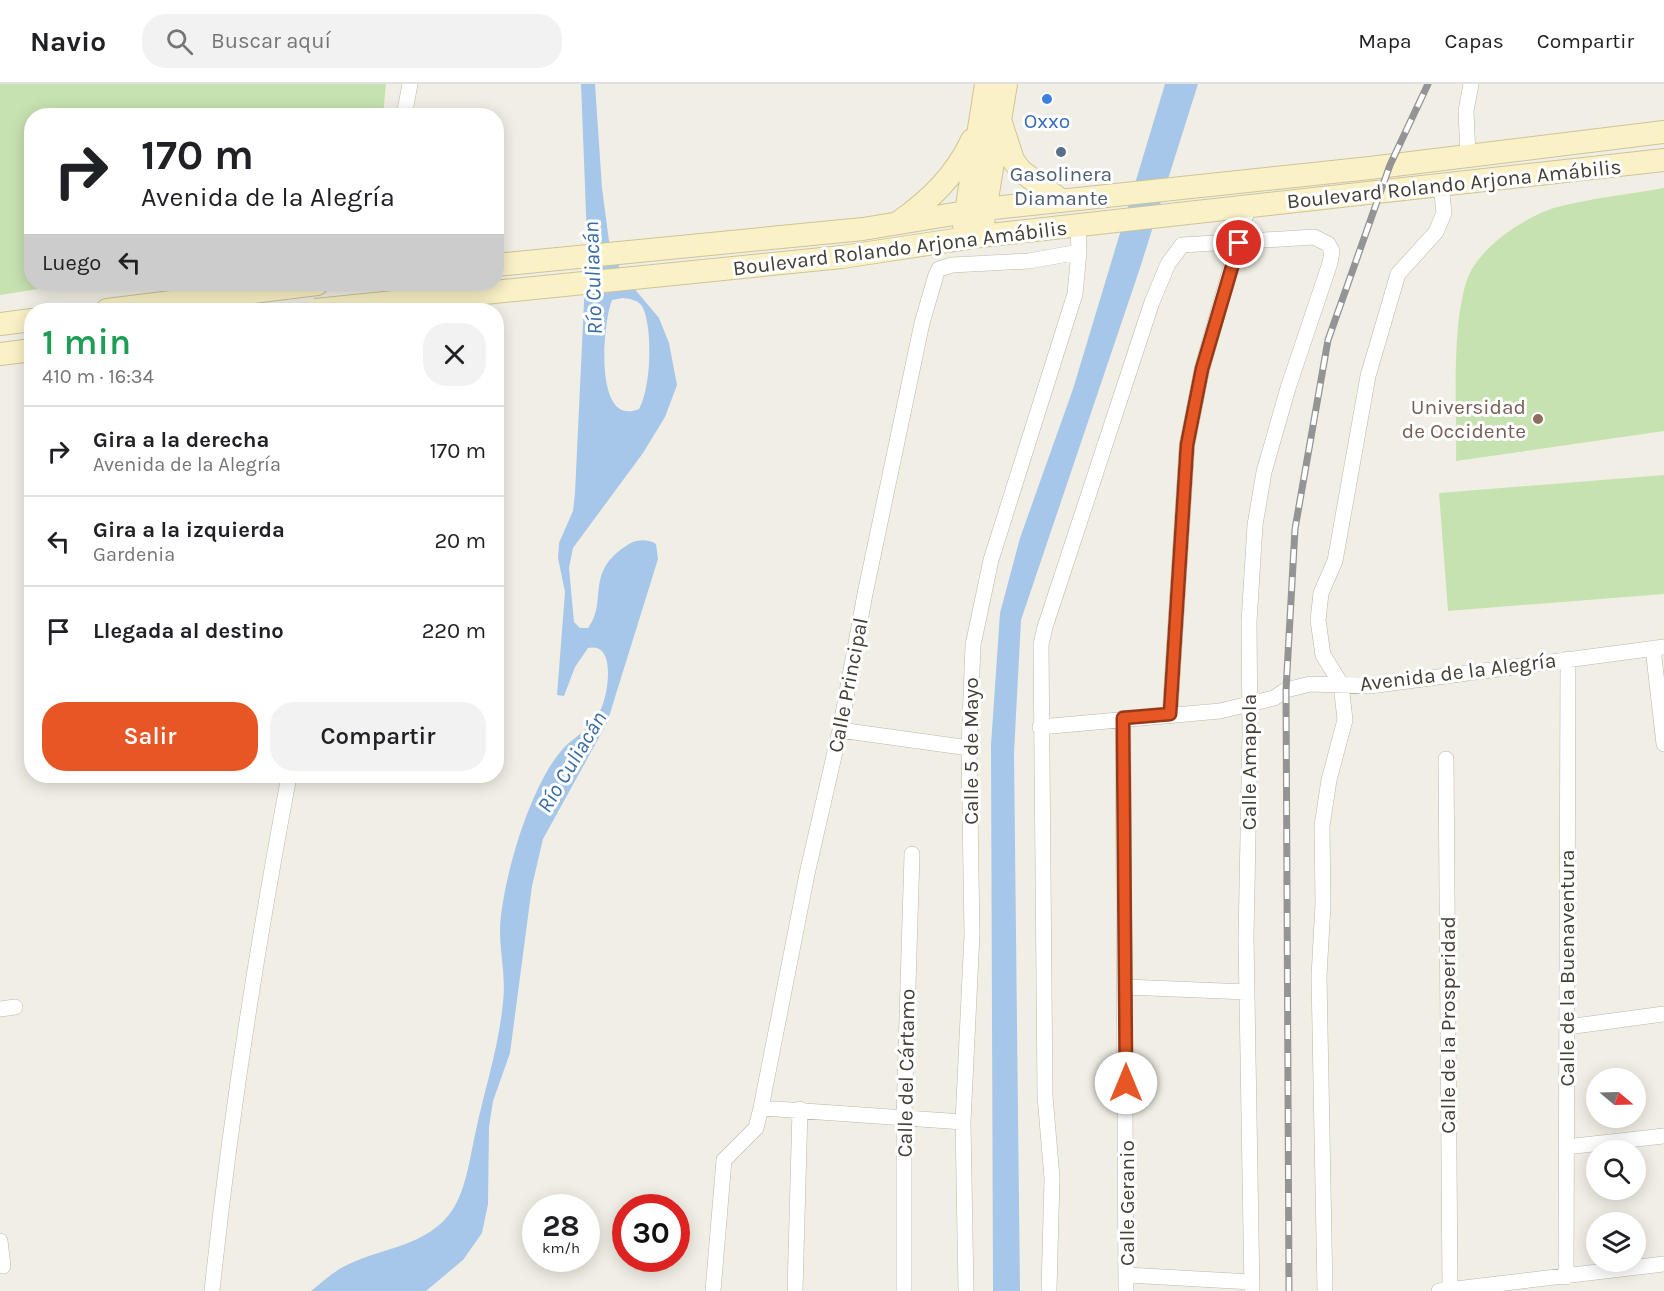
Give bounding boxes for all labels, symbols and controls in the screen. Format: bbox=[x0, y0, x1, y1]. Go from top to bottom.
search box bbox=[142, 14, 562, 68]
text: Navio bbox=[30, 25, 106, 58]
icon: search bbox=[163, 25, 196, 58]
text: Buscar aquí bbox=[211, 28, 331, 54]
text: Mapa bbox=[1358, 29, 1412, 53]
text: Capas bbox=[1445, 29, 1504, 53]
text: Compartir bbox=[1537, 29, 1634, 53]
marker: Oxxo bbox=[1040, 92, 1054, 106]
place label: Oxxo bbox=[1024, 109, 1070, 133]
text: 170 m bbox=[141, 130, 254, 180]
icon: right bbox=[42, 132, 120, 210]
marker: Gasolinera Diamante bbox=[1054, 145, 1068, 159]
street label: Boulevard Rolando Arjona Amábilis bbox=[1285, 154, 1623, 214]
place label: Gasolinera Diamante bbox=[1010, 162, 1112, 210]
text: Avenida de la Alegría bbox=[141, 181, 395, 213]
street label: Boulevard Rolando Arjona Amábilis bbox=[732, 216, 1068, 280]
pin bbox=[1213, 217, 1264, 268]
water label: Río Culiacán bbox=[578, 221, 608, 335]
icon: arrive bbox=[1222, 226, 1255, 259]
icon: left bbox=[113, 246, 146, 279]
text: Luego bbox=[42, 250, 101, 276]
text: 1 min bbox=[42, 321, 131, 363]
button: close bbox=[423, 323, 486, 386]
text: 410 m · 16:34 bbox=[42, 365, 154, 388]
place label: Universidad de Occidente bbox=[1402, 395, 1526, 443]
marker: Universidad de Occidente bbox=[1531, 412, 1545, 426]
text: Gira a la derecha bbox=[93, 427, 269, 453]
icon: right bbox=[42, 435, 75, 468]
text: 170 m bbox=[430, 438, 486, 464]
text: Avenida de la Alegría bbox=[93, 453, 281, 476]
text: Gira a la izquierda bbox=[93, 517, 285, 543]
icon: left bbox=[42, 525, 75, 558]
text: 20 m bbox=[434, 528, 486, 554]
text: Gardenia bbox=[93, 543, 175, 566]
icon: arrive bbox=[42, 615, 75, 648]
street label: Calle Principal bbox=[823, 616, 873, 754]
text: Llegada al destino bbox=[93, 618, 284, 644]
text: 220 m bbox=[422, 618, 486, 644]
street label: Avenida de la Alegría bbox=[1359, 648, 1557, 696]
street label: Calle 5 de Mayo bbox=[959, 677, 983, 825]
street label: Calle Amapola bbox=[1237, 694, 1261, 830]
button: Salir bbox=[42, 702, 258, 771]
button: Compartir bbox=[270, 702, 486, 771]
water label: Río Culiacán bbox=[532, 707, 612, 817]
street label: Calle de la Buenaventura bbox=[1555, 849, 1579, 1087]
street label: Calle de la Prosperidad bbox=[1436, 916, 1460, 1134]
street label: Calle del Cártamo bbox=[893, 988, 919, 1158]
position arrow bbox=[1094, 1051, 1158, 1115]
north arrow bbox=[1586, 1068, 1646, 1128]
map controls bbox=[1586, 1068, 1646, 1272]
street label: Calle Geranio bbox=[1115, 1140, 1139, 1266]
button: search bbox=[1586, 1140, 1646, 1200]
speed limit sign: 30 bbox=[612, 1194, 690, 1272]
text: 28 bbox=[542, 1208, 580, 1244]
button: layers bbox=[1586, 1212, 1646, 1272]
text: km/h bbox=[542, 1239, 580, 1257]

